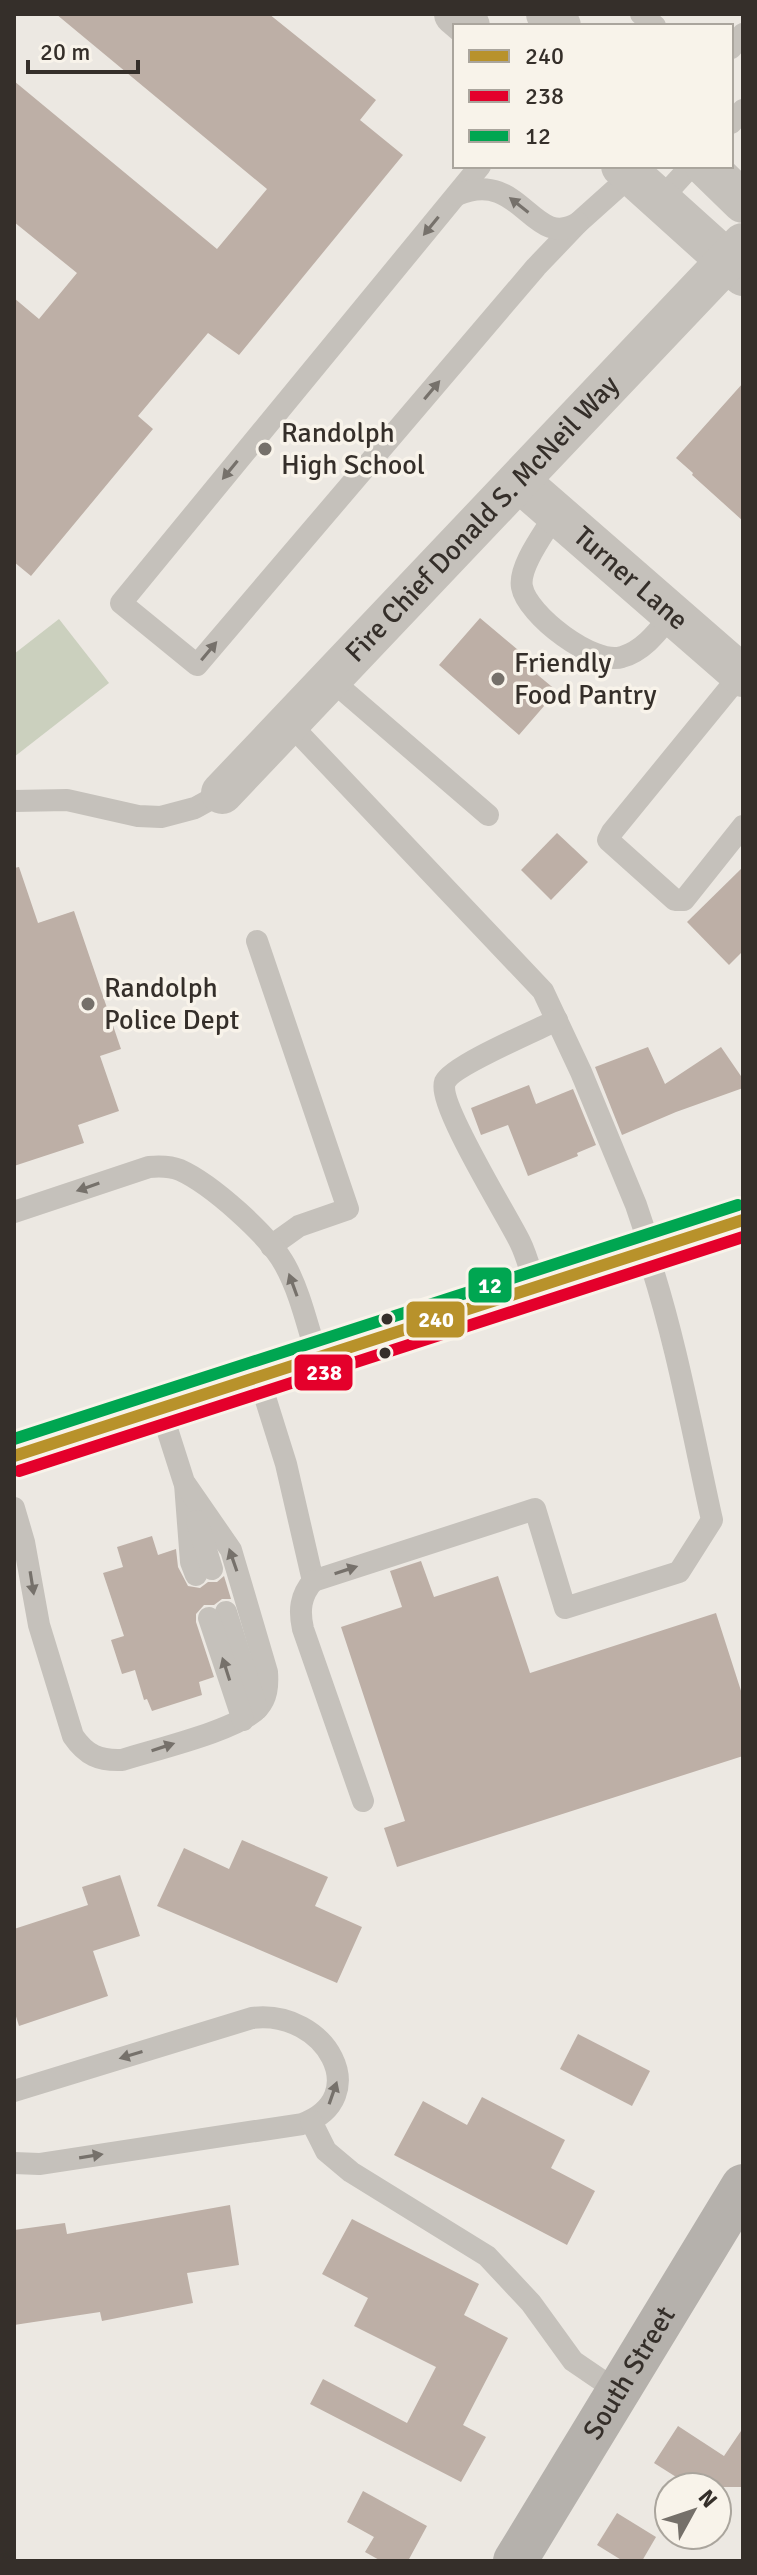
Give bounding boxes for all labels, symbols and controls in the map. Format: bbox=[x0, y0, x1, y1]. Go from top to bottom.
scale bar bbox=[28, 24, 138, 74]
legend bbox=[453, 24, 733, 168]
text: 20 m bbox=[40, 37, 90, 67]
text: 240 bbox=[525, 41, 564, 71]
text: 238 bbox=[525, 81, 564, 111]
text: 12 bbox=[525, 121, 551, 151]
one-way arrow bbox=[509, 198, 529, 214]
one-way arrow bbox=[423, 216, 440, 236]
street label: Fire Chief Donald S. McNeil Way bbox=[338, 368, 626, 669]
one-way arrow bbox=[423, 380, 440, 400]
place label: Randolph High School bbox=[281, 416, 425, 482]
marker: Randolph High School bbox=[256, 440, 274, 458]
one-way arrow bbox=[222, 460, 239, 480]
street label: Turner Lane bbox=[566, 519, 695, 637]
one-way arrow bbox=[200, 642, 217, 662]
place label: Friendly Food Pantry bbox=[514, 646, 657, 712]
marker: Friendly Food Pantry bbox=[489, 670, 507, 688]
place label: Randolph Police Dept bbox=[104, 971, 240, 1037]
marker: Randolph Police Dept bbox=[79, 995, 97, 1013]
one-way arrow bbox=[76, 1181, 100, 1193]
line badge: 12 bbox=[467, 1266, 513, 1304]
text: 12 bbox=[478, 1272, 502, 1299]
one-way arrow bbox=[287, 1273, 299, 1297]
line badge: 240 bbox=[405, 1300, 466, 1339]
text: 240 bbox=[418, 1306, 454, 1333]
unlabelled marker bbox=[379, 1311, 395, 1327]
unlabelled marker bbox=[377, 1345, 393, 1361]
line badge: 238 bbox=[293, 1353, 354, 1392]
text: 238 bbox=[306, 1359, 342, 1386]
one-way arrow bbox=[226, 1548, 239, 1572]
one-way arrow bbox=[334, 1563, 358, 1576]
one-way arrow bbox=[26, 1571, 39, 1596]
one-way arrow bbox=[219, 1657, 232, 1681]
one-way arrow bbox=[151, 1740, 175, 1753]
one-way arrow bbox=[119, 2049, 143, 2062]
one-way arrow bbox=[327, 2081, 339, 2105]
one-way arrow bbox=[79, 2149, 104, 2162]
street label: South Street bbox=[576, 2300, 683, 2446]
north arrow bbox=[653, 2471, 733, 2551]
text: N bbox=[693, 2484, 723, 2513]

